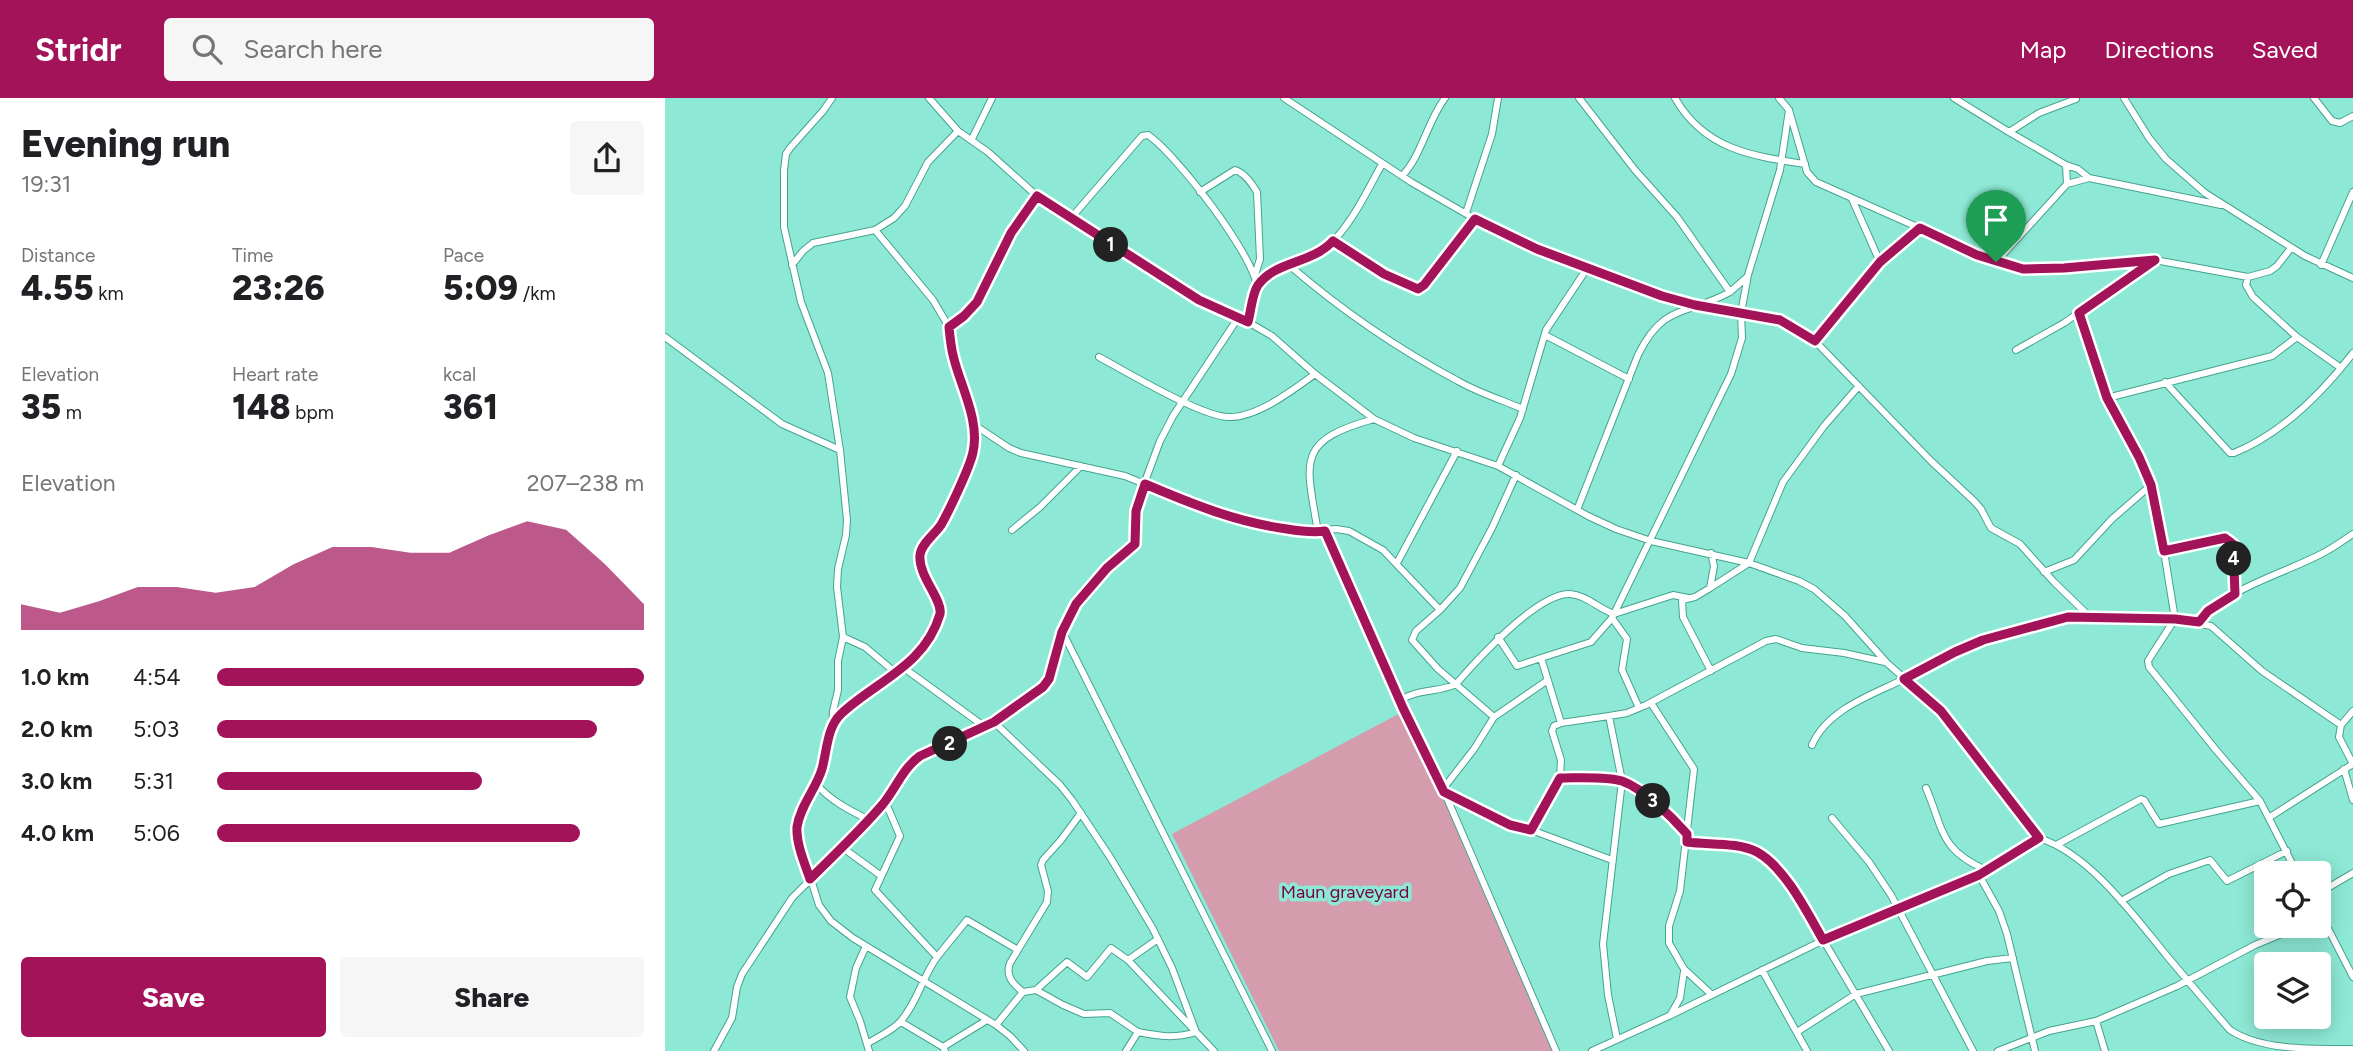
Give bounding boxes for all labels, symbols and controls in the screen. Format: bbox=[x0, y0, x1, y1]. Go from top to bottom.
search box bbox=[164, 18, 654, 81]
text: Stridr bbox=[35, 30, 122, 69]
icon: search bbox=[188, 30, 226, 68]
text: Search here bbox=[244, 33, 383, 65]
text: Map bbox=[2020, 35, 2066, 64]
text: Directions bbox=[2104, 35, 2214, 64]
text: Saved bbox=[2252, 35, 2318, 64]
text: Evening run bbox=[21, 121, 230, 167]
button: share bbox=[570, 121, 644, 195]
text: 19:31 bbox=[21, 170, 71, 198]
pin bbox=[1966, 190, 2026, 262]
icon: arrive bbox=[1977, 201, 2015, 239]
pin: 1 bbox=[1093, 228, 1129, 262]
text: 1 bbox=[1106, 233, 1115, 256]
text: Distance bbox=[21, 244, 95, 267]
text: Time bbox=[232, 244, 273, 267]
text: Pace bbox=[443, 244, 484, 267]
text: 4.55 bbox=[21, 267, 94, 309]
text: 23:26 bbox=[232, 267, 325, 309]
text: 5:09 bbox=[443, 267, 518, 309]
text: km bbox=[94, 282, 124, 305]
text: /km bbox=[518, 282, 556, 305]
text: Elevation bbox=[21, 363, 99, 386]
text: Heart rate bbox=[232, 363, 318, 386]
text: kcal bbox=[443, 363, 476, 386]
text: 35 bbox=[21, 386, 61, 428]
text: 148 bbox=[232, 386, 291, 428]
text: 361 bbox=[443, 386, 498, 428]
text: m bbox=[61, 401, 82, 424]
text: bpm bbox=[291, 401, 334, 424]
text: Elevation bbox=[21, 469, 116, 497]
text: 207–238 m bbox=[527, 469, 644, 497]
pin: 4 bbox=[2217, 542, 2251, 576]
text: 4 bbox=[2227, 547, 2240, 570]
text: 1.0 km bbox=[21, 663, 89, 691]
text: 4:54 bbox=[133, 663, 181, 691]
text: 2.0 km bbox=[21, 715, 93, 743]
text: 5:03 bbox=[133, 715, 179, 743]
pin: 2 bbox=[933, 726, 967, 762]
text: 2 bbox=[944, 732, 955, 755]
text: 3.0 km bbox=[21, 767, 92, 795]
text: 5:31 bbox=[133, 767, 174, 795]
pin: 3 bbox=[1635, 784, 1671, 818]
text: 3 bbox=[1647, 789, 1658, 812]
text: 4.0 km bbox=[21, 819, 94, 847]
text: 5:06 bbox=[133, 819, 180, 847]
map controls bbox=[2254, 861, 2331, 1029]
button: locate bbox=[2254, 861, 2331, 938]
park label: Maun graveyard bbox=[1281, 881, 1409, 903]
button: layers bbox=[2254, 952, 2331, 1029]
button: Save bbox=[21, 957, 326, 1037]
button: Share bbox=[340, 957, 644, 1037]

